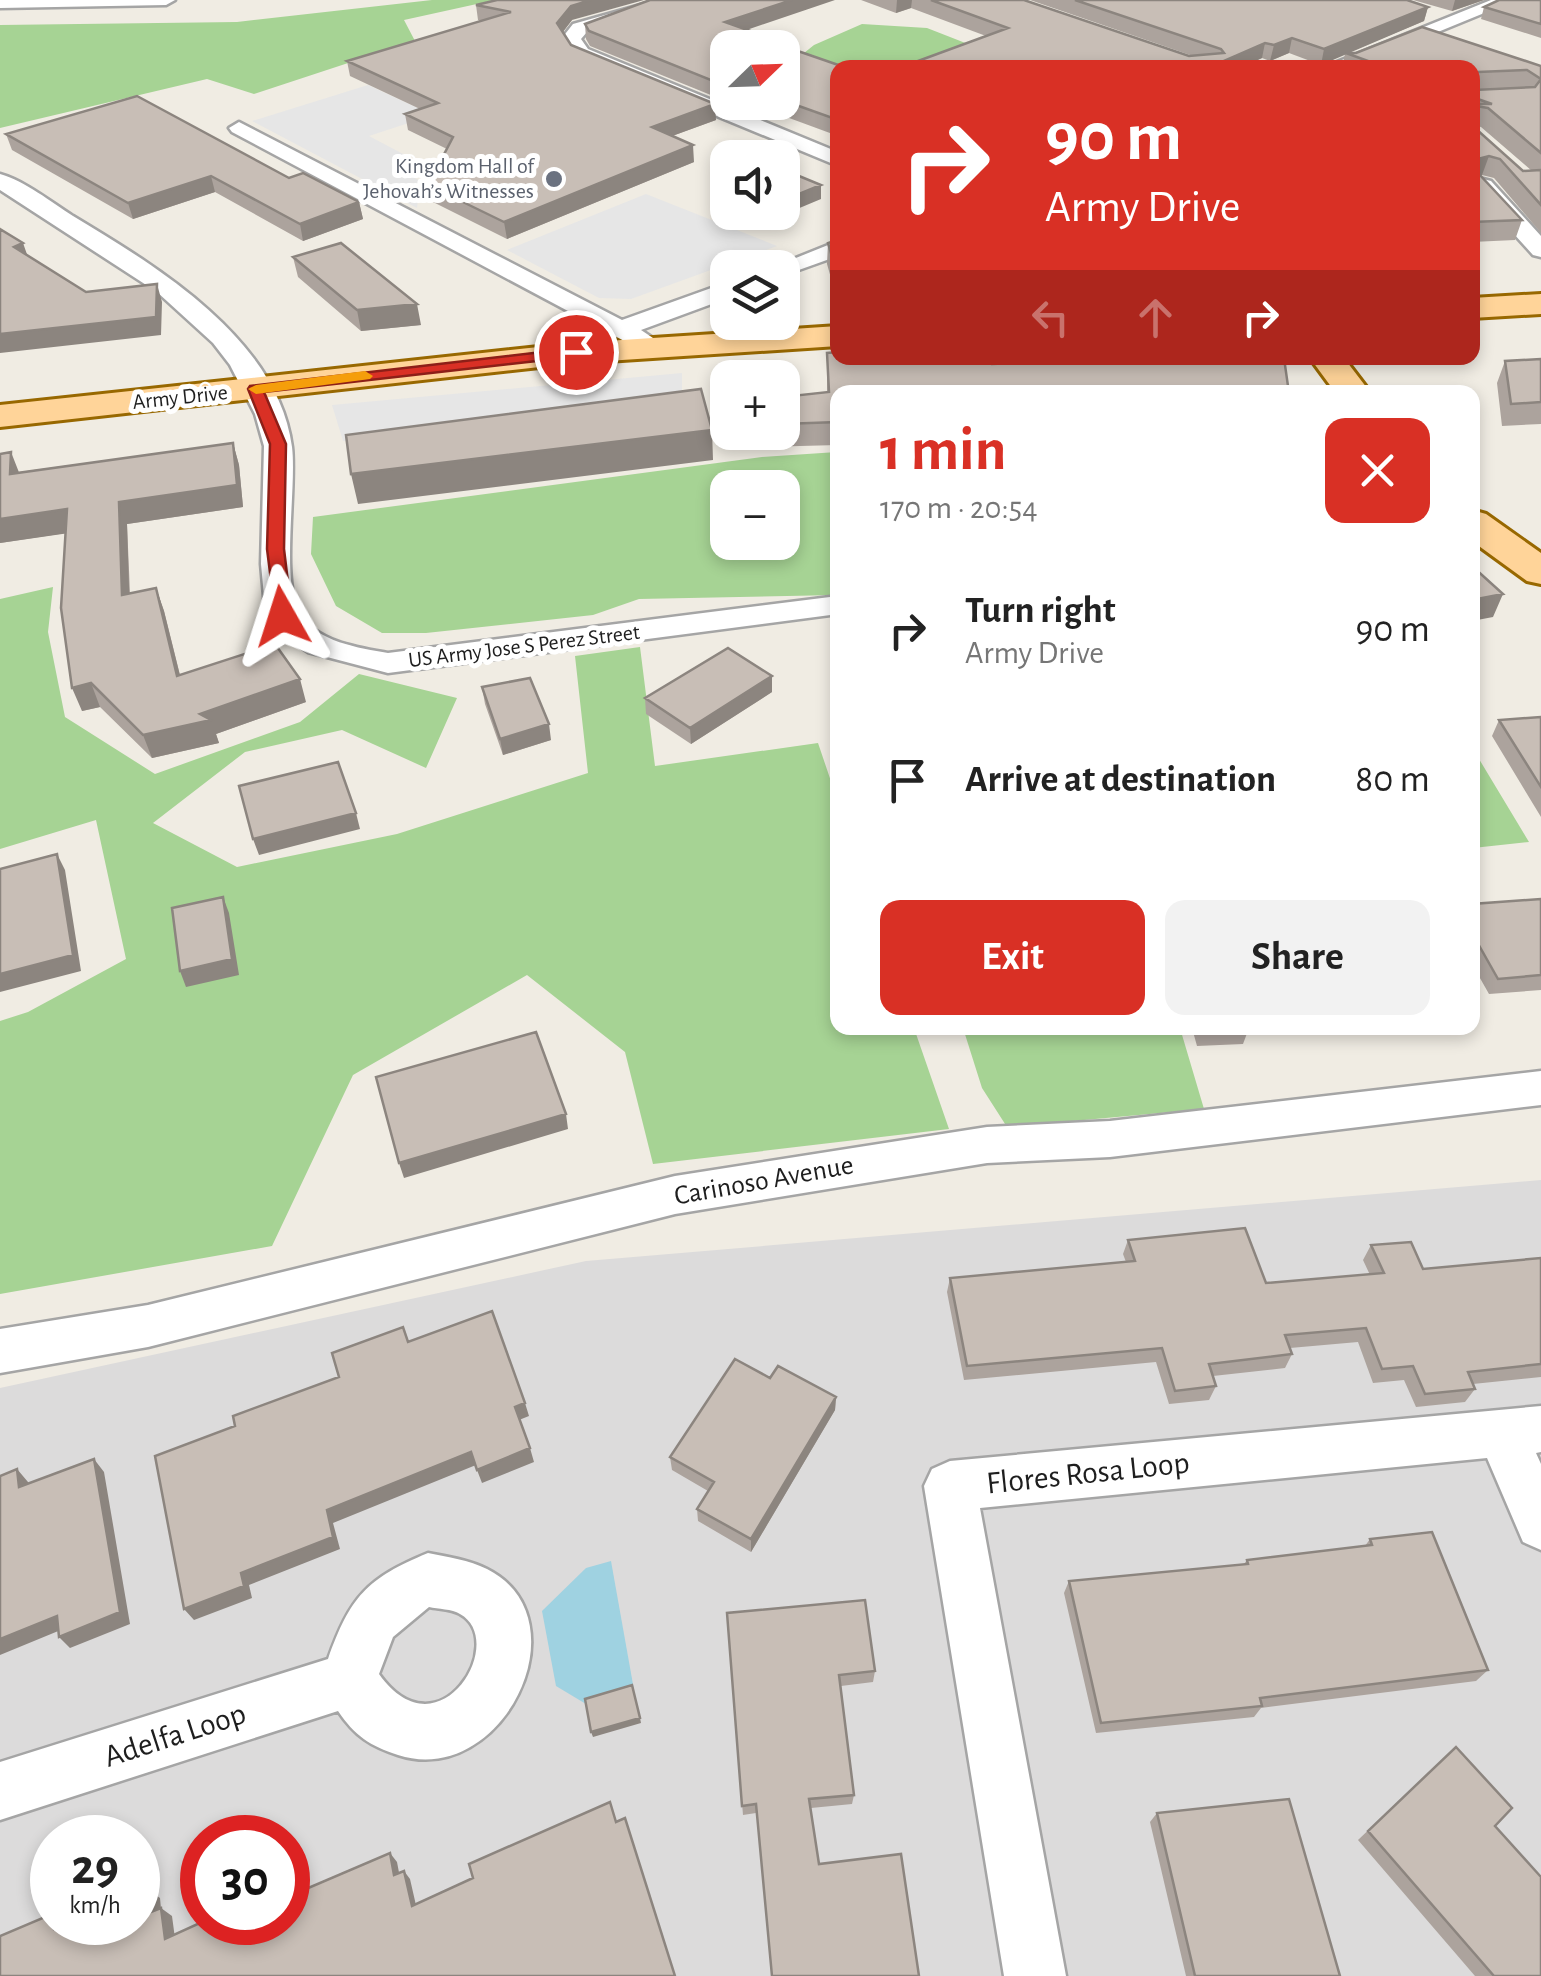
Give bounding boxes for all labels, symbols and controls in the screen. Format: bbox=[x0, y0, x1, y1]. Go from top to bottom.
north arrow bbox=[710, 30, 800, 120]
map controls bbox=[710, 30, 800, 560]
icon: right bbox=[880, 100, 1010, 230]
text: 90 m bbox=[1045, 103, 1182, 173]
button: sound bbox=[710, 140, 800, 230]
place label: Kingdom Hall of Jehovah’s Witnesses bbox=[363, 155, 535, 202]
marker: Kingdom Hall of Jehovah’s Witnesses bbox=[543, 168, 565, 190]
text: Army Drive bbox=[1045, 185, 1240, 230]
button: layers bbox=[710, 250, 800, 340]
icon: left bbox=[1023, 290, 1078, 345]
icon: ahead bbox=[1128, 290, 1183, 345]
icon: right bbox=[1233, 290, 1288, 345]
pin bbox=[534, 310, 619, 395]
icon: arrive bbox=[549, 325, 604, 380]
button: + bbox=[710, 360, 800, 450]
street label: Army Drive bbox=[131, 381, 229, 413]
button: close bbox=[1325, 418, 1430, 523]
text: 1 min bbox=[880, 421, 1006, 481]
button: − bbox=[710, 470, 800, 560]
text: 170 m · 20:54 bbox=[880, 492, 1038, 524]
position arrow bbox=[230, 564, 334, 668]
text: Turn right bbox=[965, 592, 1115, 630]
icon: right bbox=[880, 603, 935, 658]
text: 90 m bbox=[1355, 611, 1430, 649]
street label: US Army Jose S Perez Street bbox=[407, 621, 641, 671]
text: Army Drive bbox=[965, 637, 1104, 669]
icon: arrive bbox=[880, 753, 935, 808]
text: Arrive at destination bbox=[965, 761, 1276, 799]
text: 80 m bbox=[1355, 761, 1430, 799]
button: Exit bbox=[880, 900, 1145, 1015]
button: Share bbox=[1165, 900, 1430, 1015]
street label: Carinoso Avenue bbox=[672, 1151, 856, 1211]
street label: Flores Rosa Loop bbox=[985, 1446, 1191, 1500]
street label: Adelfa Loop bbox=[100, 1697, 250, 1773]
speed limit sign: 30 bbox=[180, 1815, 310, 1945]
text: 29 bbox=[71, 1843, 119, 1893]
text: km/h bbox=[69, 1893, 121, 1918]

